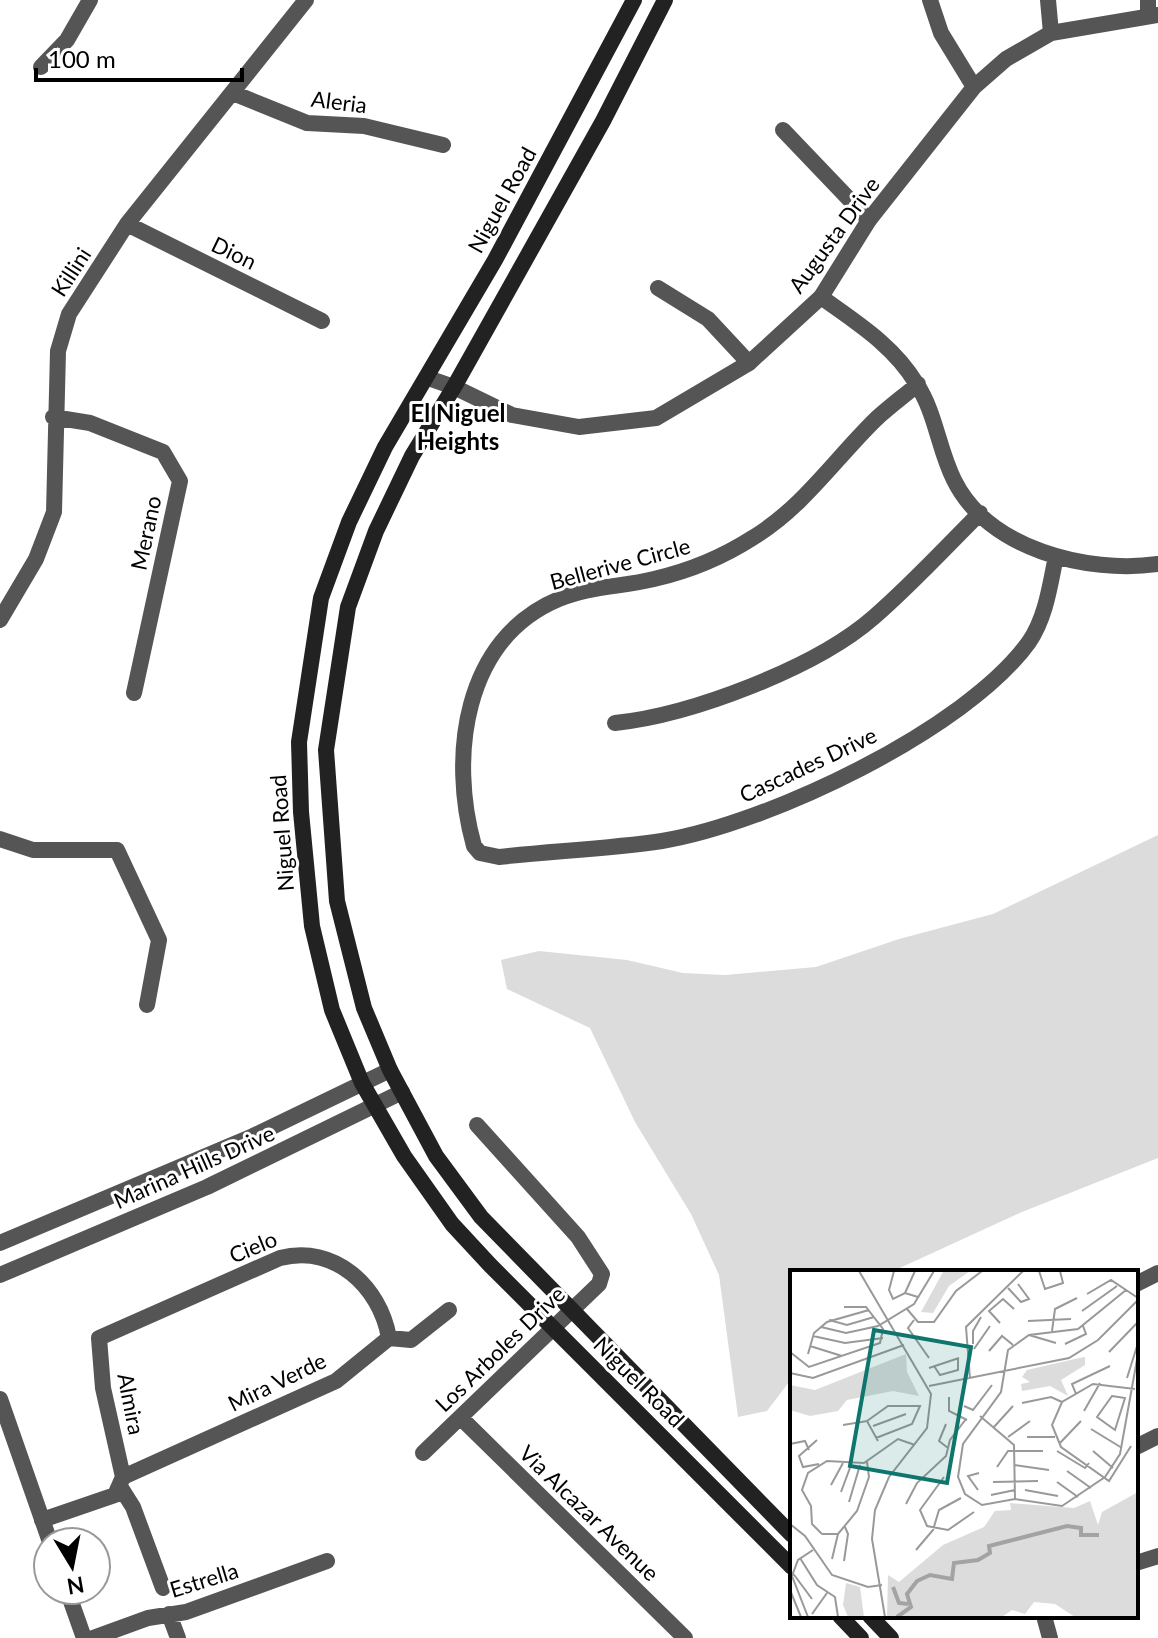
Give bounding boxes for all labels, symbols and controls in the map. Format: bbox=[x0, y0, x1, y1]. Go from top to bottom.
scale bar bbox=[36, 32, 242, 82]
text: 100 m bbox=[48, 44, 116, 73]
street label: Aleria bbox=[310, 85, 368, 118]
street label: Niguel Road bbox=[461, 142, 542, 257]
street label: Augusta Drive bbox=[782, 171, 885, 298]
street label: Dion bbox=[207, 230, 261, 275]
street label: Killini bbox=[45, 242, 96, 301]
district label: El Niguel Heights bbox=[411, 398, 505, 455]
street label: Merano bbox=[124, 493, 167, 572]
street label: Bellerive Circle bbox=[547, 532, 693, 595]
street label: Cascades Drive bbox=[735, 721, 881, 808]
street label: Niguel Road bbox=[264, 774, 299, 892]
street label: Marina Hills Drive bbox=[109, 1119, 278, 1214]
street label: Cielo bbox=[225, 1225, 281, 1268]
inset map bbox=[790, 1270, 1138, 1618]
street label: Los Arboles Drive bbox=[429, 1280, 570, 1417]
street label: Niguel Road bbox=[588, 1331, 690, 1433]
street label: Mira Verde bbox=[223, 1346, 330, 1417]
street label: Almira bbox=[112, 1371, 151, 1437]
street label: Via Alcazar Avenue bbox=[514, 1439, 665, 1586]
north arrow bbox=[32, 1526, 112, 1606]
street label: Estrella bbox=[166, 1556, 241, 1603]
text: N bbox=[65, 1571, 86, 1601]

